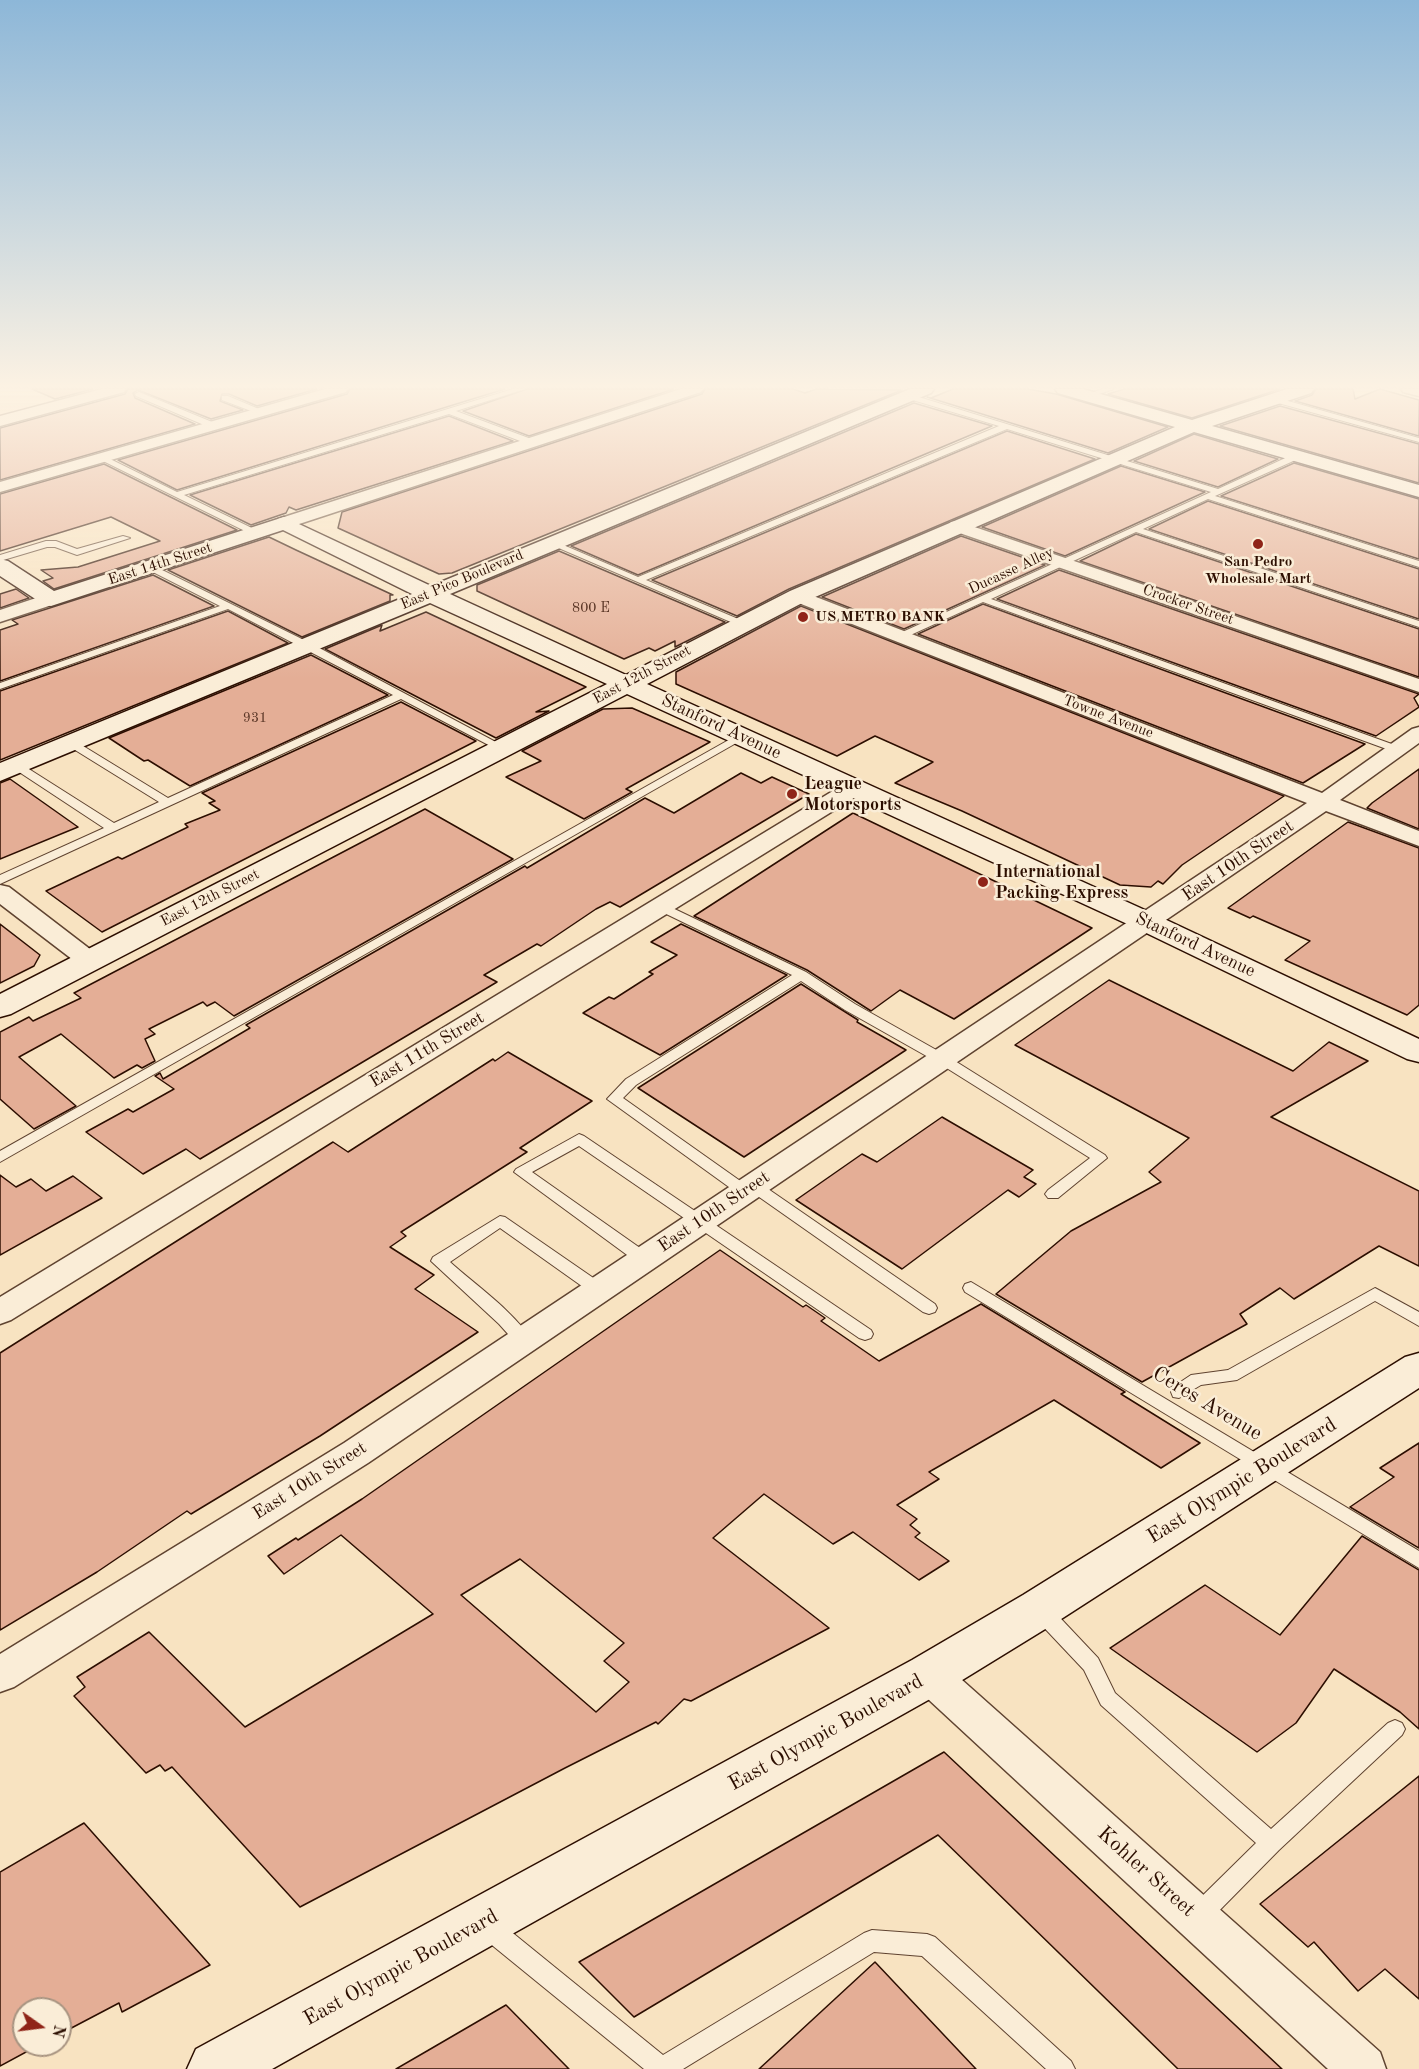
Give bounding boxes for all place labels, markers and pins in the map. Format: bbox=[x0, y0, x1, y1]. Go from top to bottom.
marker: San Pedro Wholesale Mart bbox=[1251, 537, 1265, 551]
place label: San Pedro Wholesale Mart bbox=[1205, 553, 1311, 588]
place label: US METRO BANK bbox=[815, 608, 945, 626]
marker: US METRO BANK bbox=[796, 610, 810, 624]
place label: League Motorsports bbox=[804, 773, 901, 816]
marker: League Motorsports bbox=[785, 787, 799, 801]
place label: International Packing Express bbox=[995, 861, 1128, 904]
marker: International Packing Express bbox=[976, 875, 990, 889]

